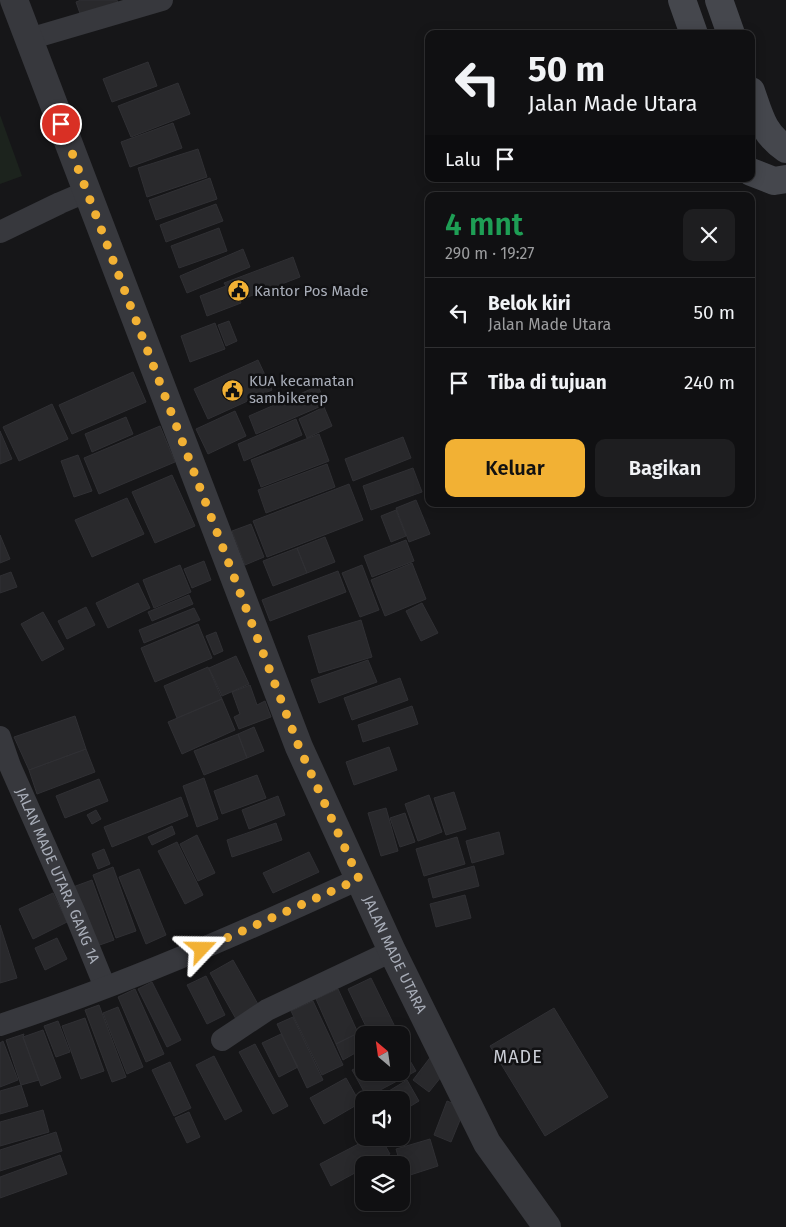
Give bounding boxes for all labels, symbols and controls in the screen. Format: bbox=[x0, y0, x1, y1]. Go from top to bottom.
text: 50 m bbox=[528, 48, 605, 90]
icon: left bbox=[445, 50, 510, 115]
text: Jalan Made Utara bbox=[528, 90, 698, 117]
pin bbox=[40, 103, 82, 145]
icon: arrive bbox=[47, 110, 75, 138]
icon: arrive bbox=[491, 145, 519, 173]
text: Lalu bbox=[445, 148, 481, 171]
text: 4 mnt bbox=[445, 207, 523, 243]
button: close bbox=[683, 209, 735, 261]
text: 290 m · 19:27 bbox=[445, 244, 534, 263]
public building icon: Kantor Pos Made bbox=[226, 279, 250, 303]
place label: Kantor Pos Made bbox=[254, 282, 368, 300]
text: Belok kiri bbox=[488, 292, 571, 315]
icon: left bbox=[445, 299, 473, 327]
text: 50 m bbox=[694, 301, 735, 324]
text: Jalan Made Utara bbox=[488, 315, 611, 334]
icon: arrive bbox=[445, 369, 473, 397]
text: Tiba di tujuan bbox=[488, 371, 607, 394]
text: 240 m bbox=[684, 371, 735, 394]
place label: KUA kecamatan sambikerep bbox=[249, 372, 354, 407]
public building icon: KUA kecamatan sambikerep bbox=[221, 378, 245, 402]
button: Keluar bbox=[445, 439, 585, 497]
button: Bagikan bbox=[595, 439, 735, 497]
street label: JALAN MADE UTARA GANG 1A bbox=[12, 785, 103, 966]
street label: JALAN MADE UTARA bbox=[359, 893, 431, 1017]
position arrow bbox=[175, 922, 227, 974]
north arrow bbox=[355, 1026, 410, 1081]
map controls bbox=[355, 1026, 410, 1211]
district label: MADE bbox=[493, 1046, 543, 1068]
button: sound bbox=[355, 1091, 410, 1146]
button: layers bbox=[355, 1156, 410, 1211]

